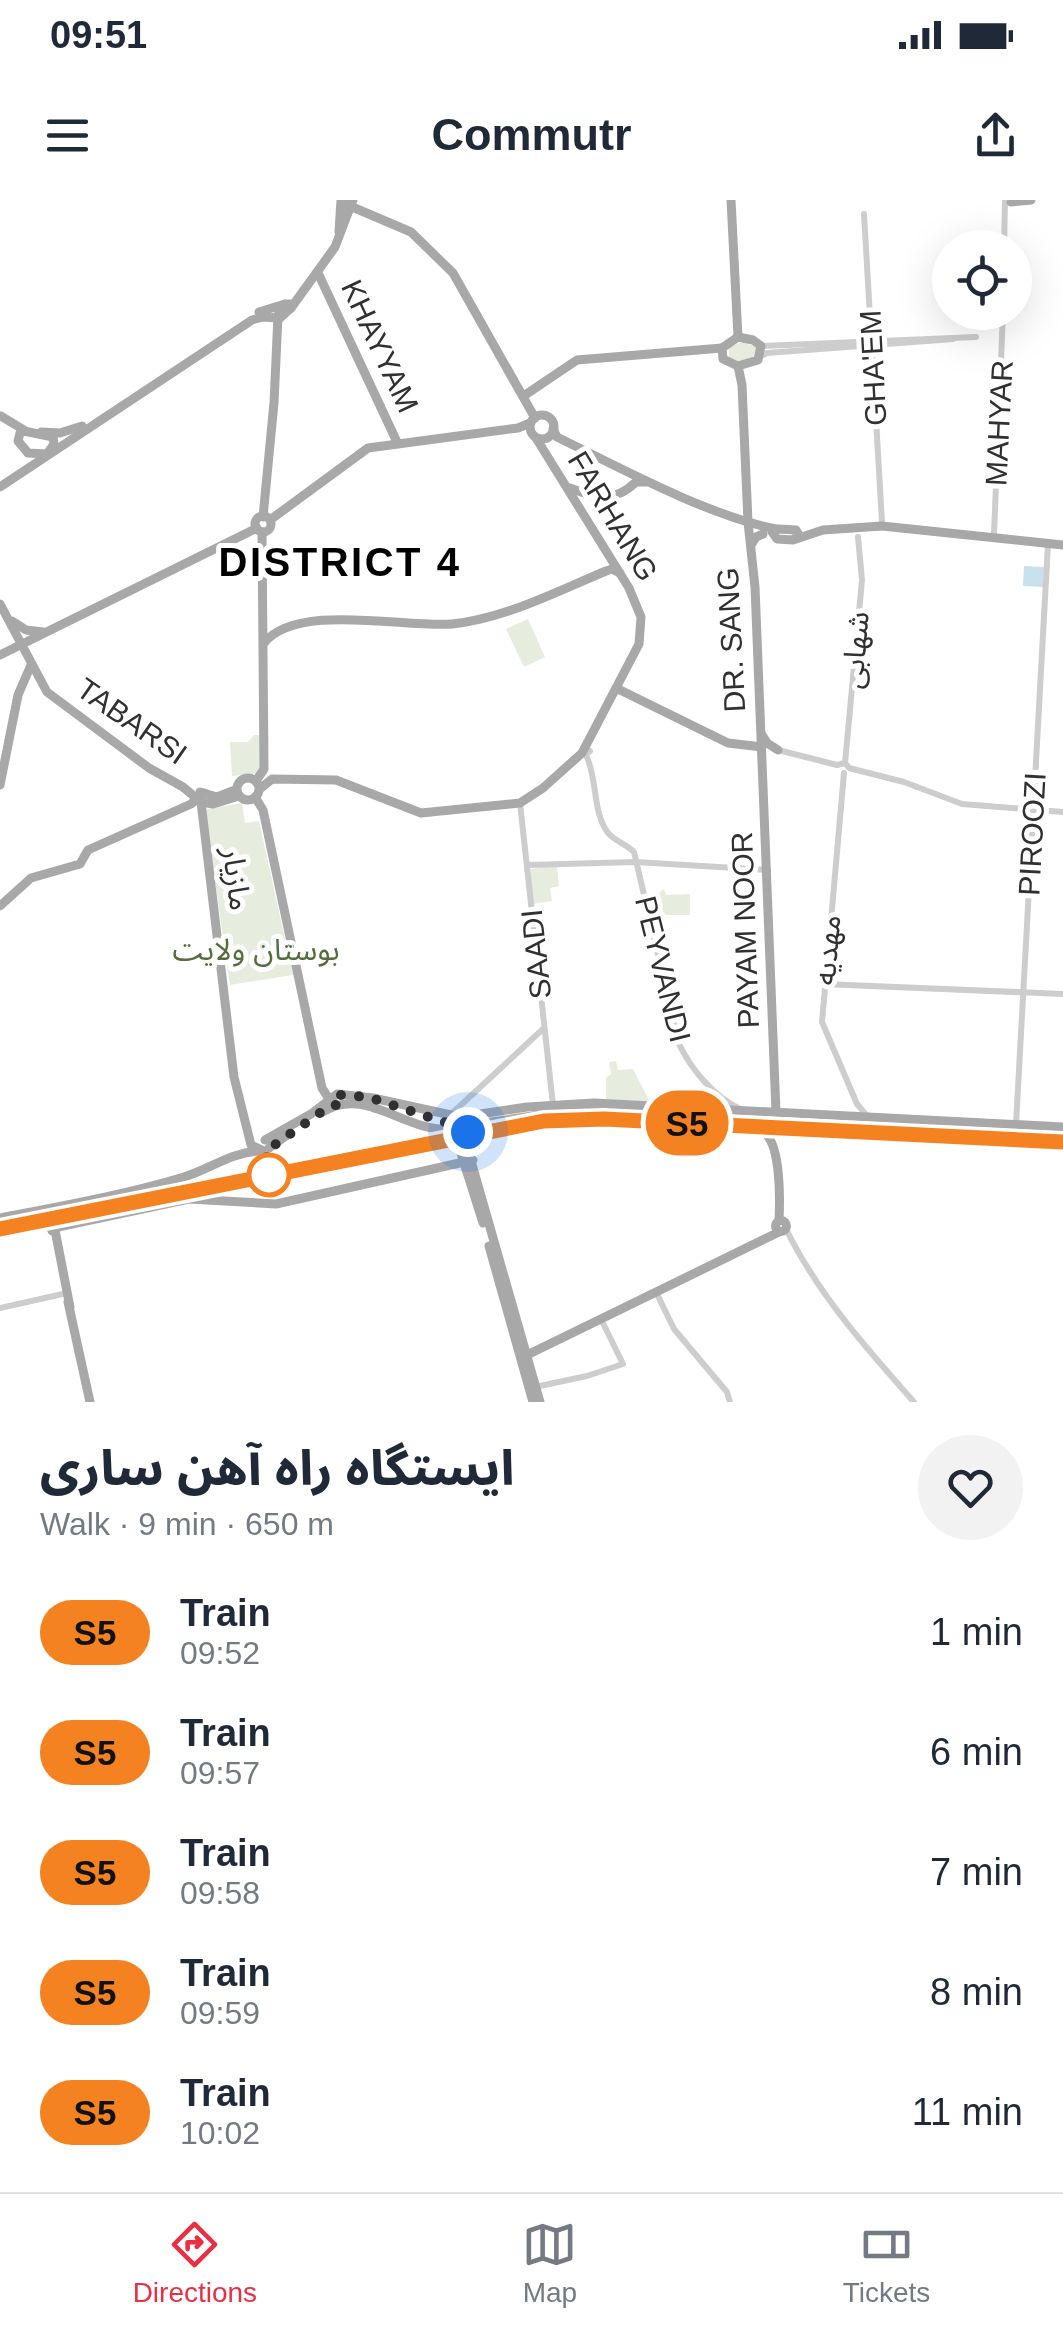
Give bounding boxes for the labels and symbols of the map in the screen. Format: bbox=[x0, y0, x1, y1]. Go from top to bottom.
street label: KHAYYAM bbox=[335, 275, 425, 417]
street label: GHA'EM bbox=[853, 309, 893, 427]
street label: MAHYAR bbox=[979, 359, 1019, 487]
street label: FARHANG bbox=[562, 445, 664, 587]
district label: DISTRICT 4 bbox=[219, 540, 461, 584]
street label: DR. SANG bbox=[711, 567, 751, 713]
street label: شهابی bbox=[835, 610, 876, 690]
street label: TABARSI bbox=[71, 671, 193, 771]
street label: PIROOZI bbox=[1012, 772, 1052, 896]
street label: PAYAM NOOR bbox=[725, 831, 765, 1029]
street label: مازیار bbox=[216, 845, 257, 913]
street label: PEYVANDI bbox=[629, 892, 697, 1046]
street label: SAADI bbox=[515, 908, 557, 1000]
street label: مهدیه bbox=[807, 913, 848, 987]
park label: بوستان ولایت bbox=[172, 933, 340, 967]
line badge: S5 bbox=[642, 1090, 732, 1156]
your location bbox=[443, 1107, 493, 1157]
unlabelled marker bbox=[248, 1154, 290, 1196]

